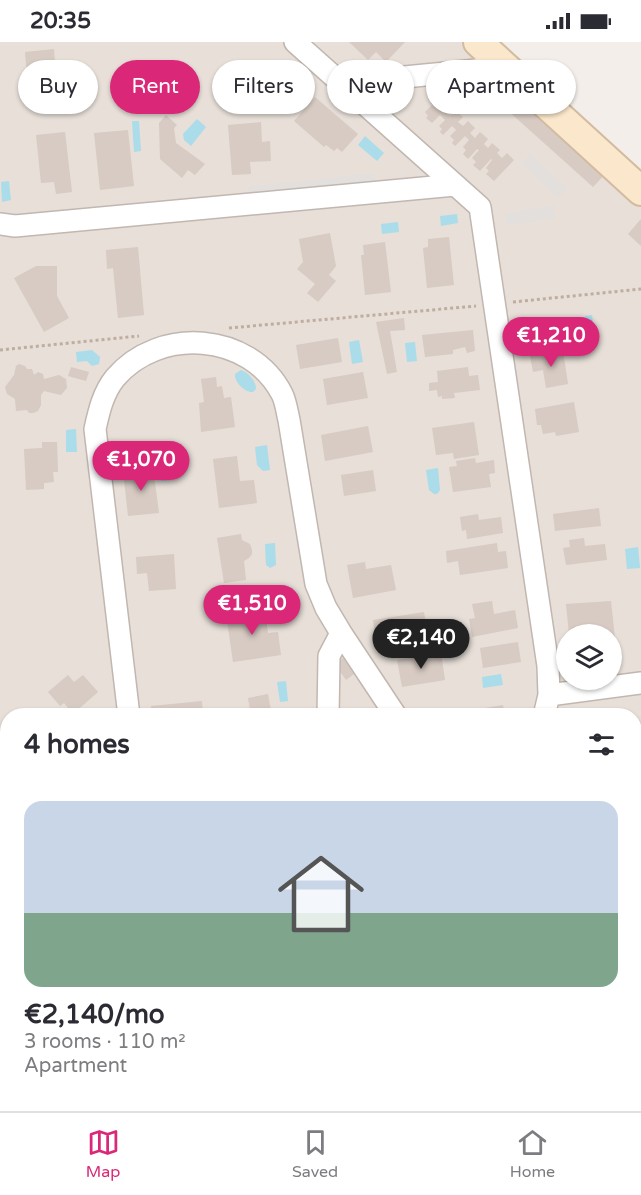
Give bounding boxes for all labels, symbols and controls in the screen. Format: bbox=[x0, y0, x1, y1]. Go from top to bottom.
text: 20:35 bbox=[30, 8, 91, 34]
chip: Buy bbox=[18, 60, 98, 114]
chip: Rent bbox=[110, 60, 200, 114]
chip: Filters bbox=[212, 60, 315, 114]
chip: New bbox=[327, 60, 414, 114]
chip: Apartment bbox=[426, 60, 576, 114]
pin: €1,210 bbox=[502, 317, 600, 368]
text: €1,210 bbox=[516, 324, 586, 348]
pin: €1,070 bbox=[92, 441, 190, 492]
text: €1,070 bbox=[106, 448, 176, 472]
pin: €1,510 bbox=[203, 585, 301, 636]
text: €1,510 bbox=[217, 592, 287, 616]
pin: €2,140 bbox=[372, 619, 470, 670]
map controls bbox=[556, 624, 622, 690]
button: layers bbox=[556, 624, 622, 690]
text: €2,140 bbox=[386, 626, 456, 650]
icon: filters bbox=[585, 728, 618, 761]
text: 4 homes bbox=[24, 729, 130, 760]
icon: home bbox=[267, 840, 375, 948]
text: €2,140/mo bbox=[24, 999, 165, 1030]
text: 3 rooms · 110 m² bbox=[24, 1030, 186, 1054]
text: Apartment bbox=[24, 1054, 127, 1078]
tab: Map bbox=[86, 1126, 120, 1182]
tab: Saved bbox=[292, 1126, 338, 1182]
tab: Home bbox=[510, 1126, 555, 1182]

